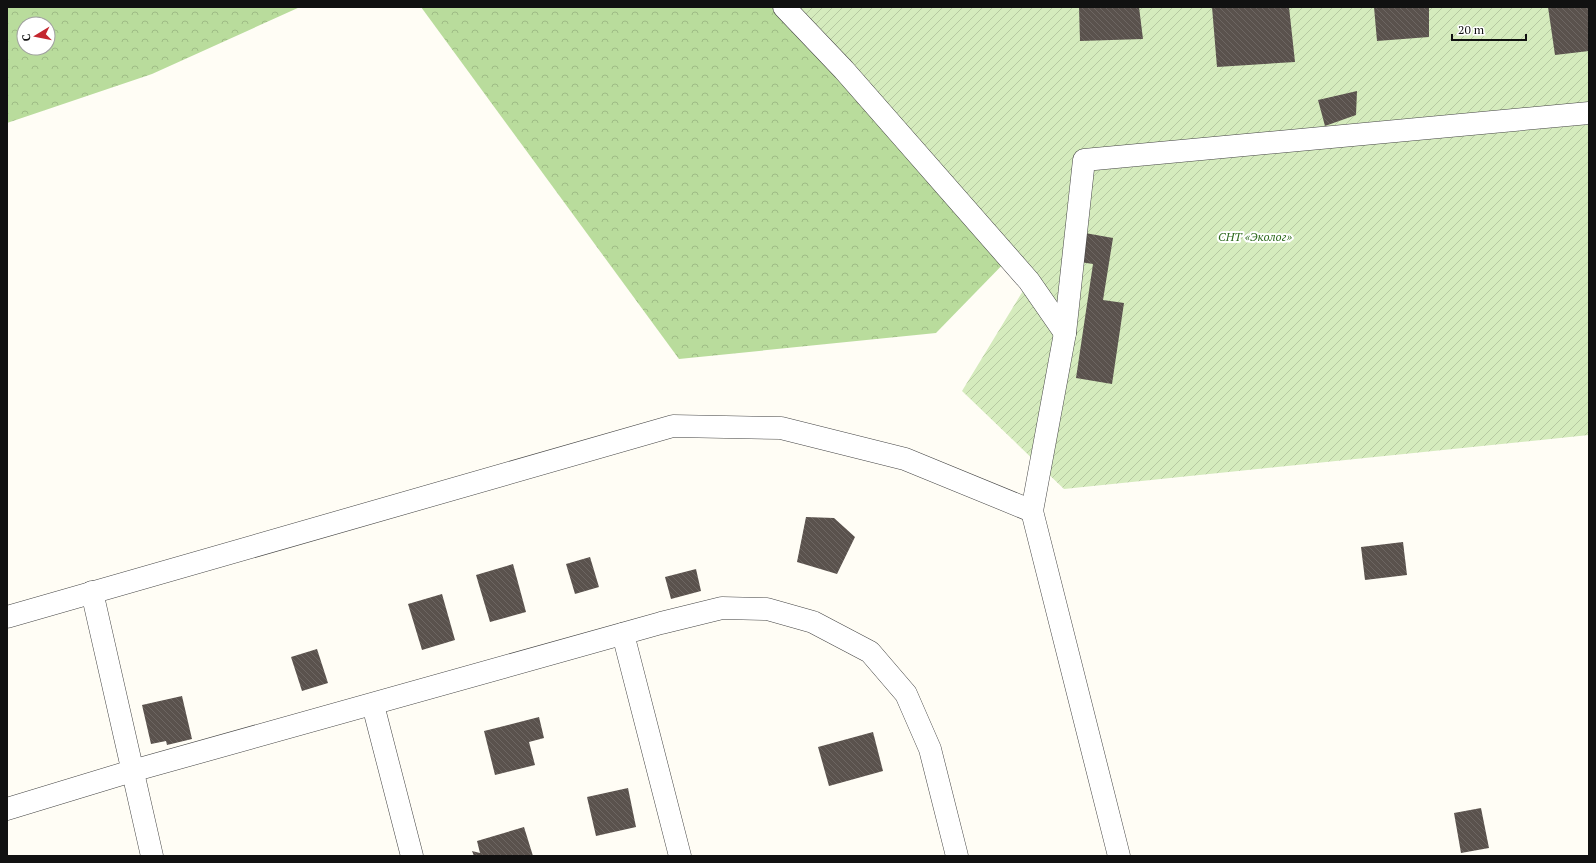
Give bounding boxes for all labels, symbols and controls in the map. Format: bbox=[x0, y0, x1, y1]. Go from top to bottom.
north arrow bbox=[16, 16, 56, 56]
scale bar bbox=[1452, 16, 1526, 42]
text: 20 m bbox=[1458, 22, 1485, 37]
text: С bbox=[19, 33, 34, 42]
park label: СНТ «Эколог» bbox=[1218, 229, 1292, 244]

